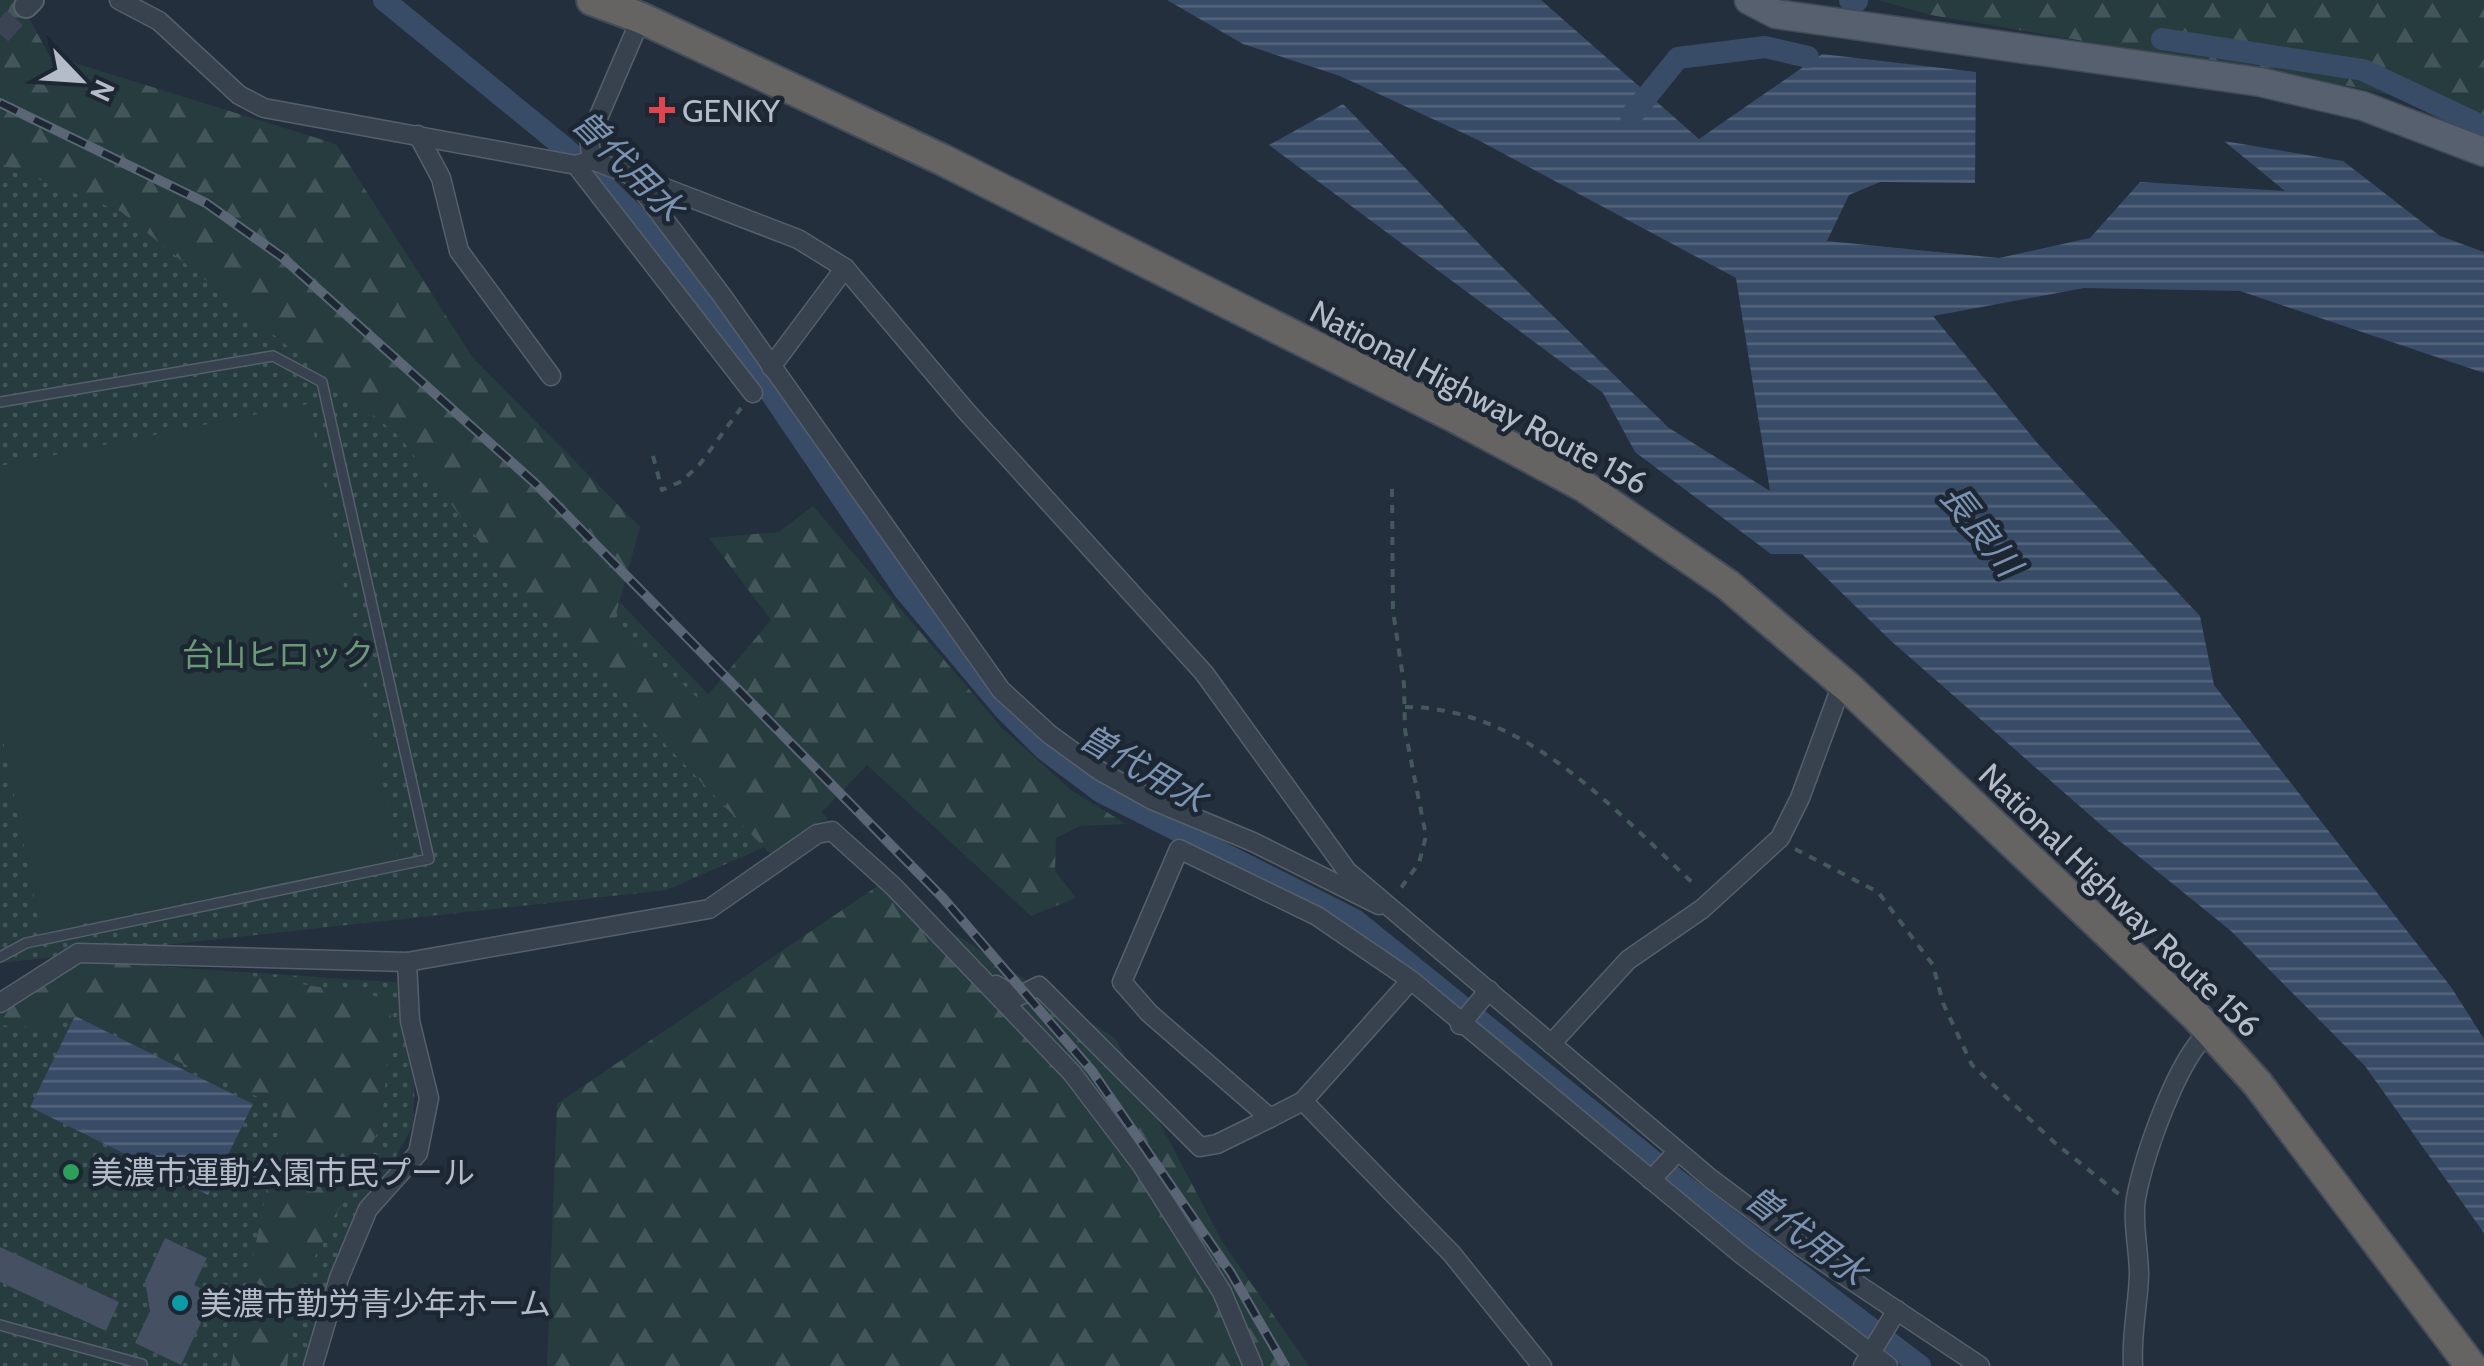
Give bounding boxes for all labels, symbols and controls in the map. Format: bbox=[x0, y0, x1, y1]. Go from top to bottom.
north arrow bbox=[30, 30, 130, 130]
text: N bbox=[83, 74, 122, 107]
place label: GENKY bbox=[682, 91, 781, 130]
marker: GENKY bbox=[651, 99, 673, 121]
water label: 曽代用水 bbox=[563, 100, 696, 233]
street label: National Highway Route 156 bbox=[1303, 291, 1655, 503]
water label: 長良川 bbox=[1932, 475, 2033, 588]
park label: 台山ヒロック bbox=[182, 635, 374, 674]
water label: 曽代用水 bbox=[1072, 714, 1218, 824]
street label: National Highway Route 156 bbox=[1971, 755, 2269, 1045]
place label: 美濃市運動公園市民プール bbox=[91, 1153, 475, 1192]
marker: 美濃市運動公園市民プール bbox=[60, 1161, 82, 1183]
water label: 曽代用水 bbox=[1737, 1176, 1878, 1297]
place label: 美濃市勤労青少年ホーム bbox=[200, 1284, 551, 1323]
marker: 美濃市勤労青少年ホーム bbox=[169, 1292, 191, 1314]

